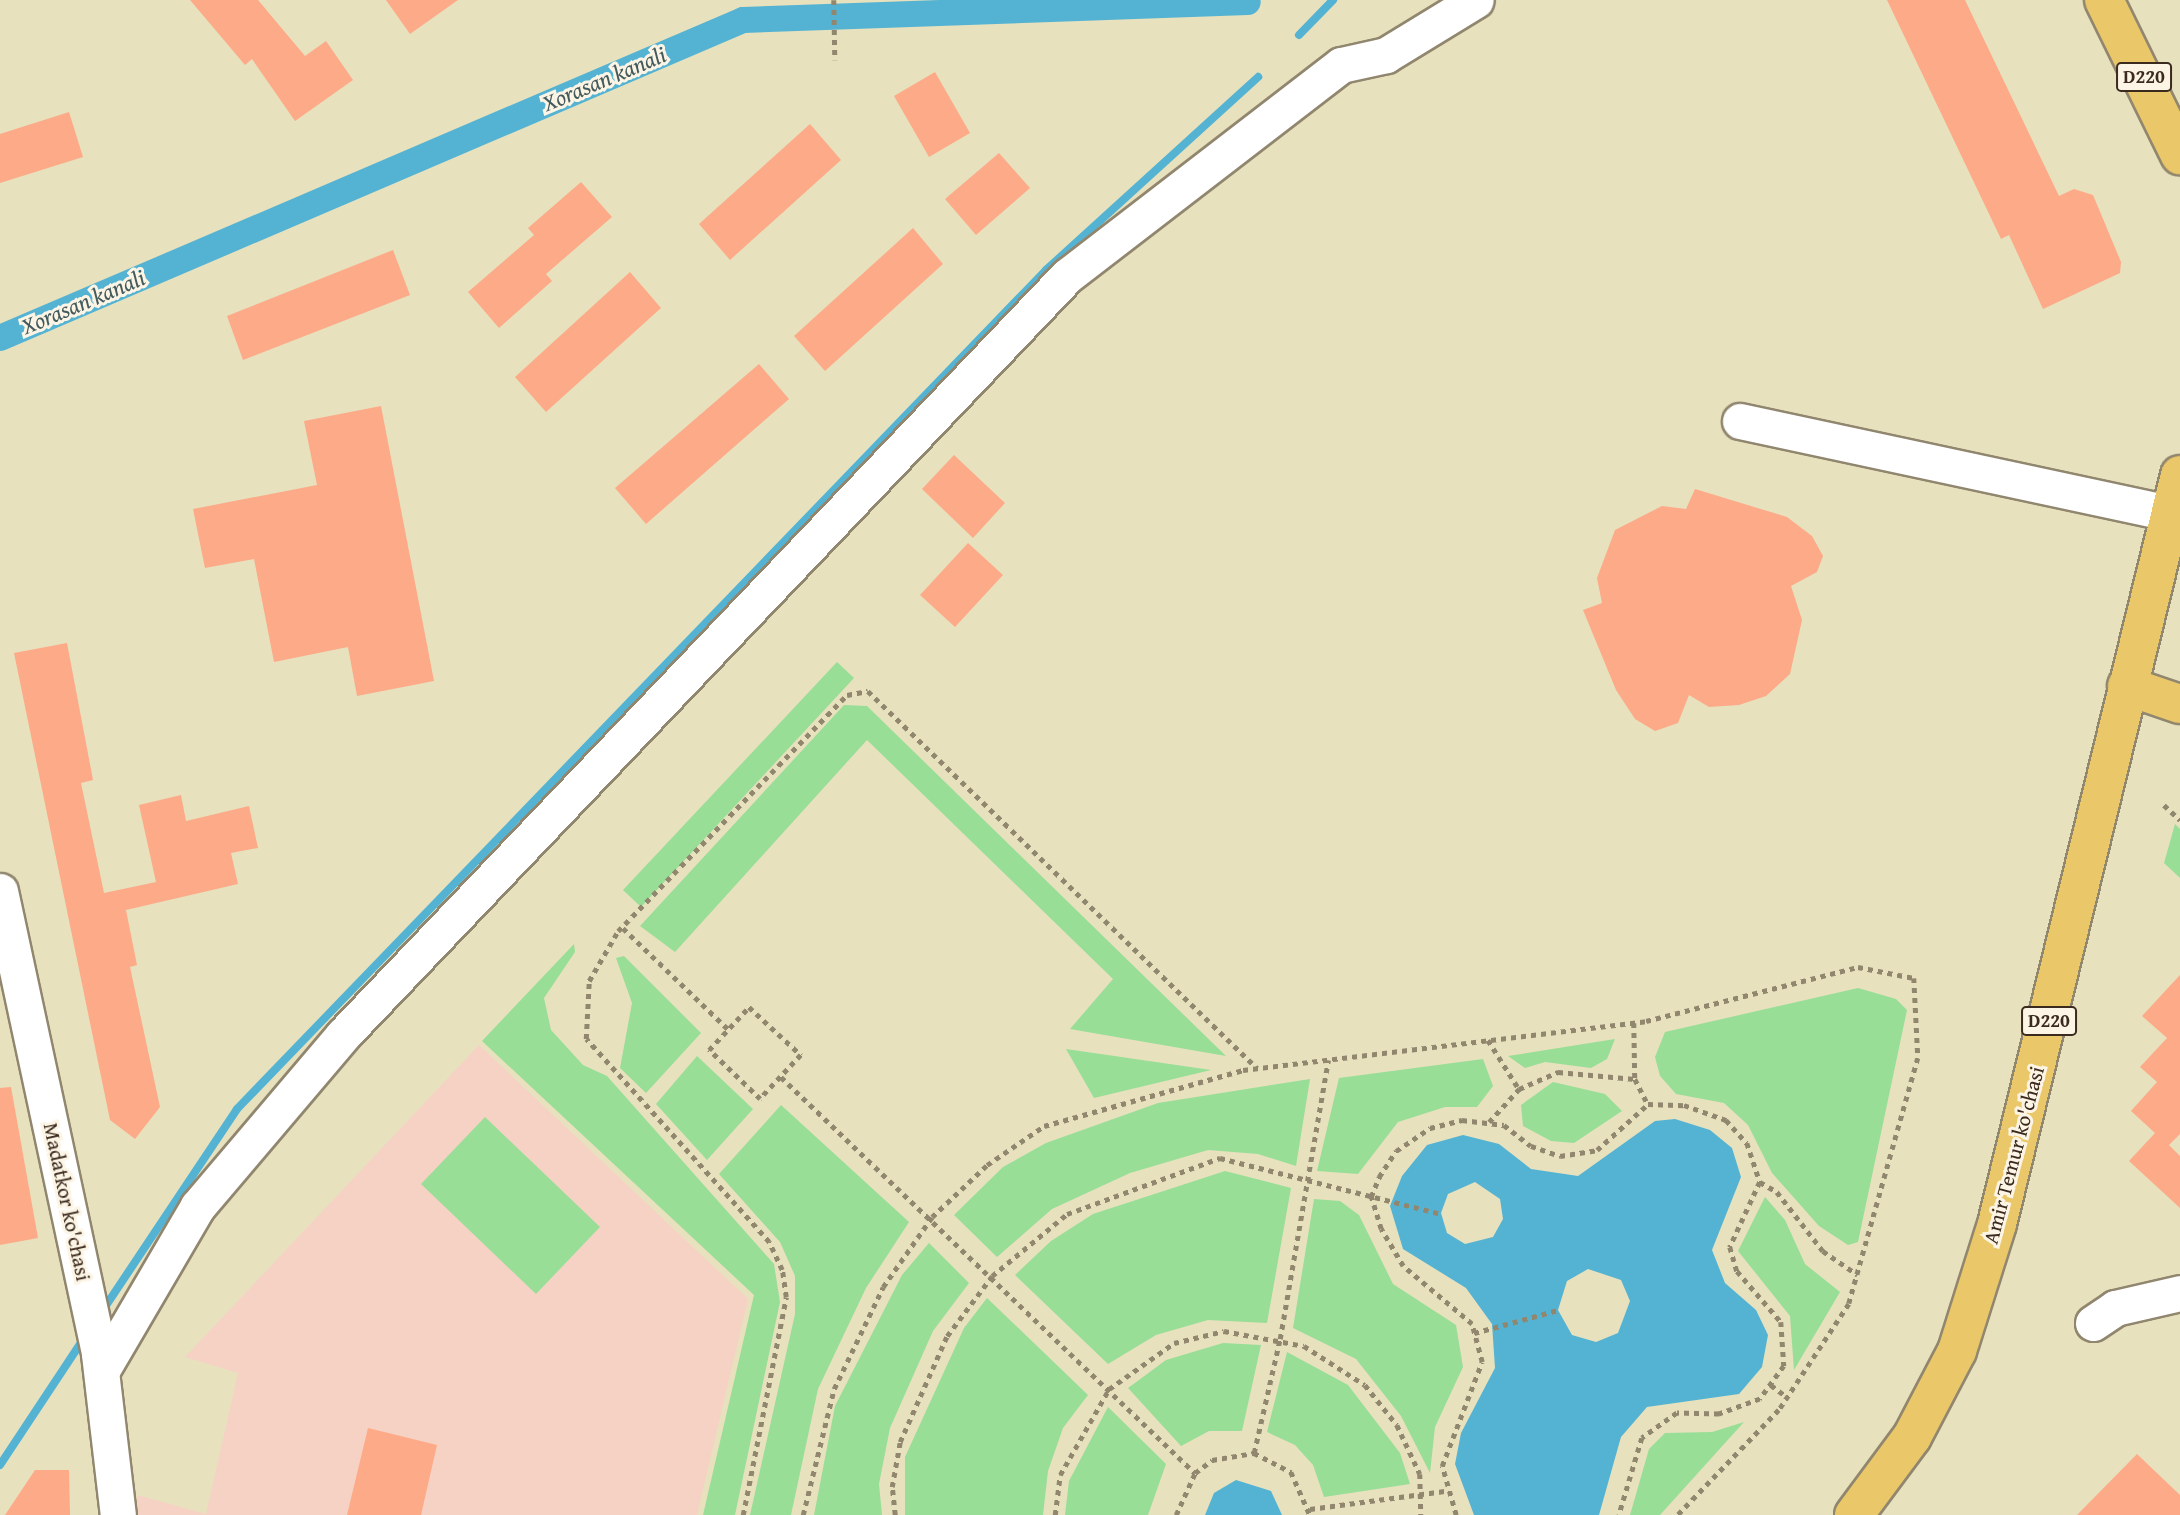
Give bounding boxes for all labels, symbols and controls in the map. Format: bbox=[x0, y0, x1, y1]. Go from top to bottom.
water label: Xorasan kanali bbox=[538, 41, 670, 117]
road number: D220 bbox=[2116, 61, 2172, 92]
water label: Xorasan kanali bbox=[17, 264, 149, 340]
road number: D220 bbox=[2021, 1006, 2077, 1036]
street label: Amir Temur ko'chasi bbox=[1978, 1063, 2050, 1247]
street label: Madatkor ko'chasi bbox=[38, 1121, 96, 1283]

